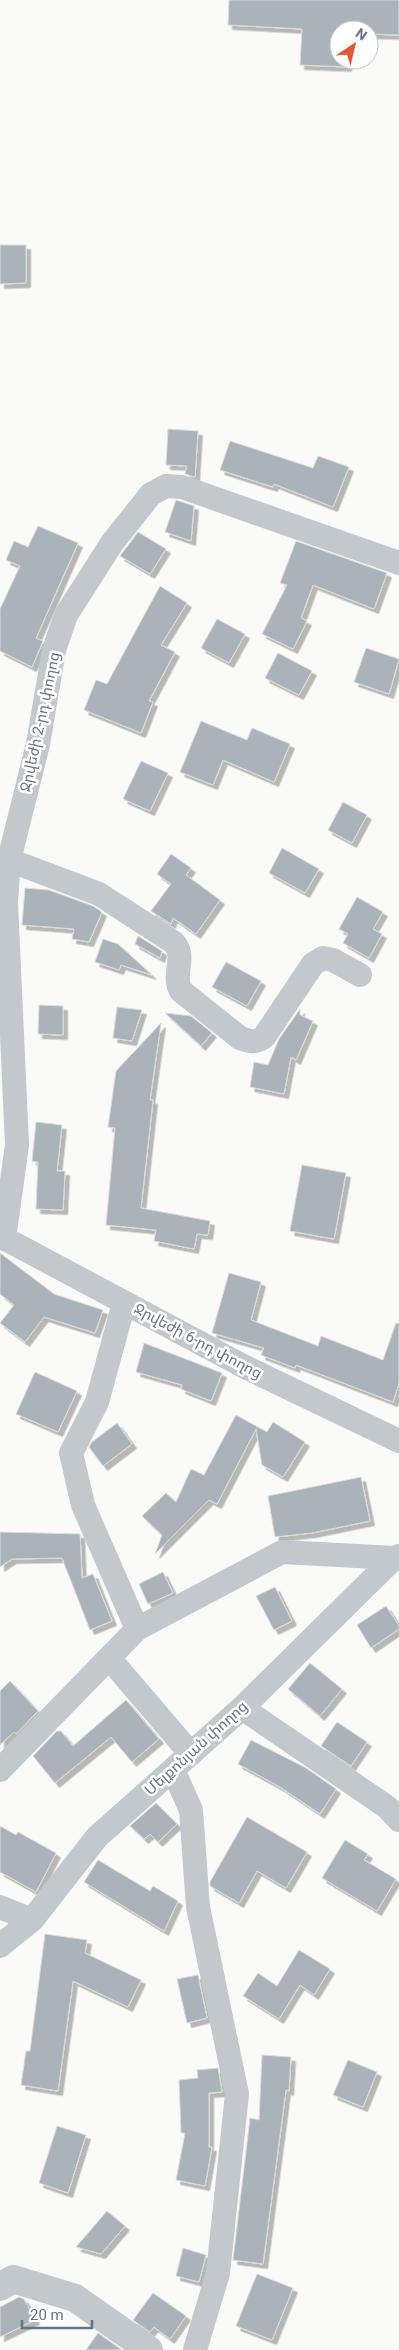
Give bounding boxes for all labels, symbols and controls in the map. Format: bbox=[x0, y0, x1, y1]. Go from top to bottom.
north arrow bbox=[329, 20, 379, 70]
text: N bbox=[353, 25, 370, 44]
street label: Ջրվեժի 2-րդ փողոց bbox=[16, 650, 64, 794]
street label: Ջրվեժի 6-րդ փողոց bbox=[131, 1300, 265, 1382]
street label: Մելքոնյան փողոց bbox=[141, 1697, 251, 1799]
scale bar bbox=[22, 2298, 92, 2330]
text: 20 m bbox=[30, 2306, 64, 2324]

